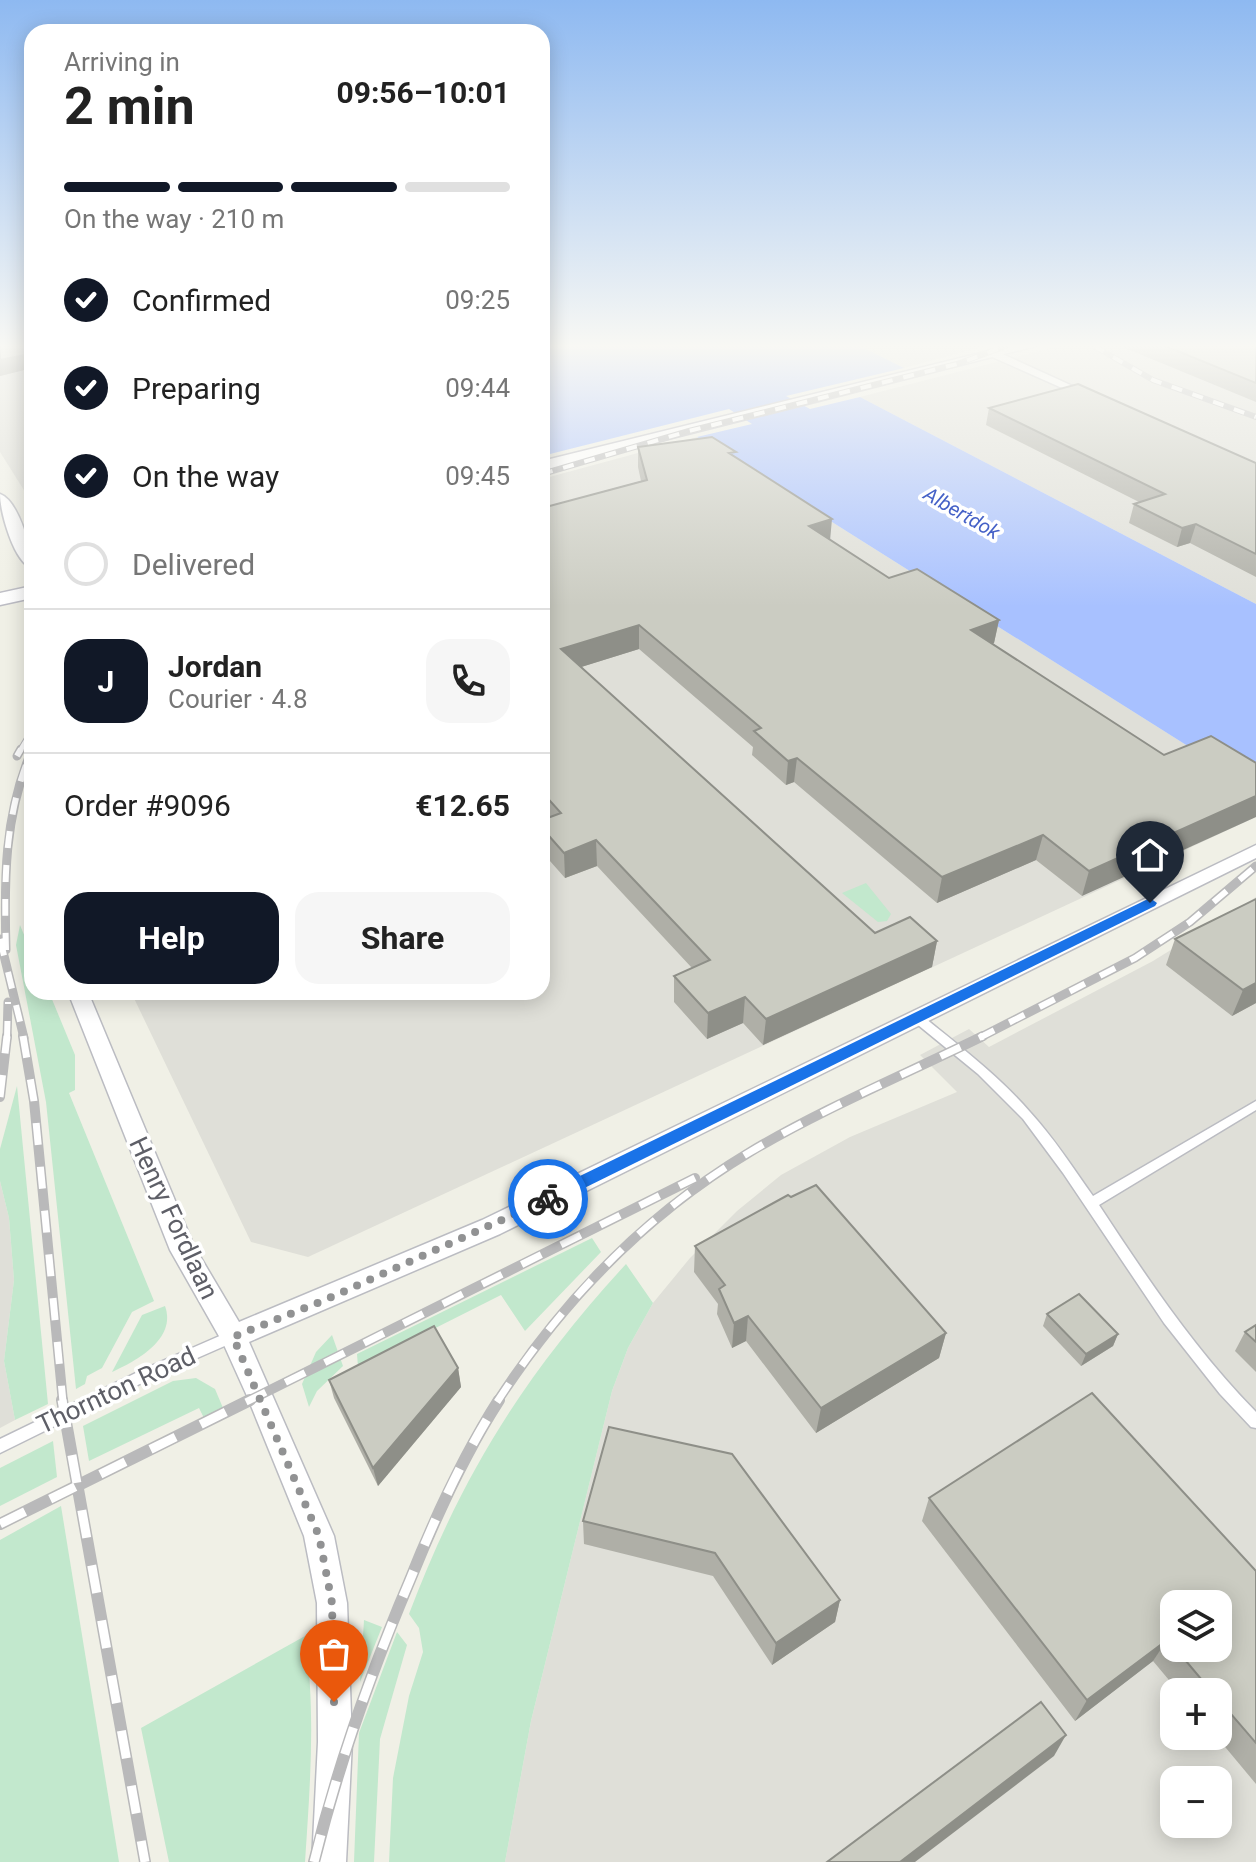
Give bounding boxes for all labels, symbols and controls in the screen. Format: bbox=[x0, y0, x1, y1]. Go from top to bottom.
text: Arriving in bbox=[64, 47, 180, 77]
text: 09:56–10:01 bbox=[336, 75, 510, 110]
text: 2 min bbox=[64, 76, 195, 137]
text: On the way · 210 m bbox=[64, 204, 284, 234]
icon: check bbox=[64, 278, 108, 322]
text: Confirmed bbox=[132, 283, 271, 318]
text: 09:25 bbox=[445, 285, 510, 315]
icon: check bbox=[64, 366, 108, 410]
text: Preparing bbox=[132, 371, 261, 406]
text: 09:44 bbox=[445, 373, 510, 403]
icon: check bbox=[64, 454, 108, 498]
text: On the way bbox=[132, 459, 279, 494]
text: 09:45 bbox=[445, 461, 510, 491]
water label: Albertdok bbox=[919, 481, 1005, 545]
text: Delivered bbox=[132, 547, 255, 582]
button: phone bbox=[426, 639, 510, 723]
text: Jordan bbox=[168, 649, 262, 684]
text: J bbox=[98, 664, 114, 699]
text: Courier · 4.8 bbox=[168, 684, 308, 714]
text: Order #9096 bbox=[64, 788, 231, 823]
text: €12.65 bbox=[415, 788, 510, 823]
pin bbox=[1116, 821, 1184, 903]
icon: home bbox=[1128, 833, 1172, 877]
button: Help bbox=[64, 892, 279, 984]
button: Share bbox=[295, 892, 510, 984]
street label: Henry Fordlaan bbox=[123, 1132, 225, 1304]
courier bbox=[508, 1159, 588, 1239]
icon: bike bbox=[526, 1177, 570, 1221]
street label: Thornton Road bbox=[32, 1340, 200, 1440]
map controls bbox=[1160, 1590, 1232, 1838]
button: layers bbox=[1160, 1590, 1232, 1662]
pin bbox=[300, 1620, 368, 1702]
icon: bag bbox=[312, 1632, 356, 1676]
button: + bbox=[1160, 1678, 1232, 1750]
button: − bbox=[1160, 1766, 1232, 1838]

